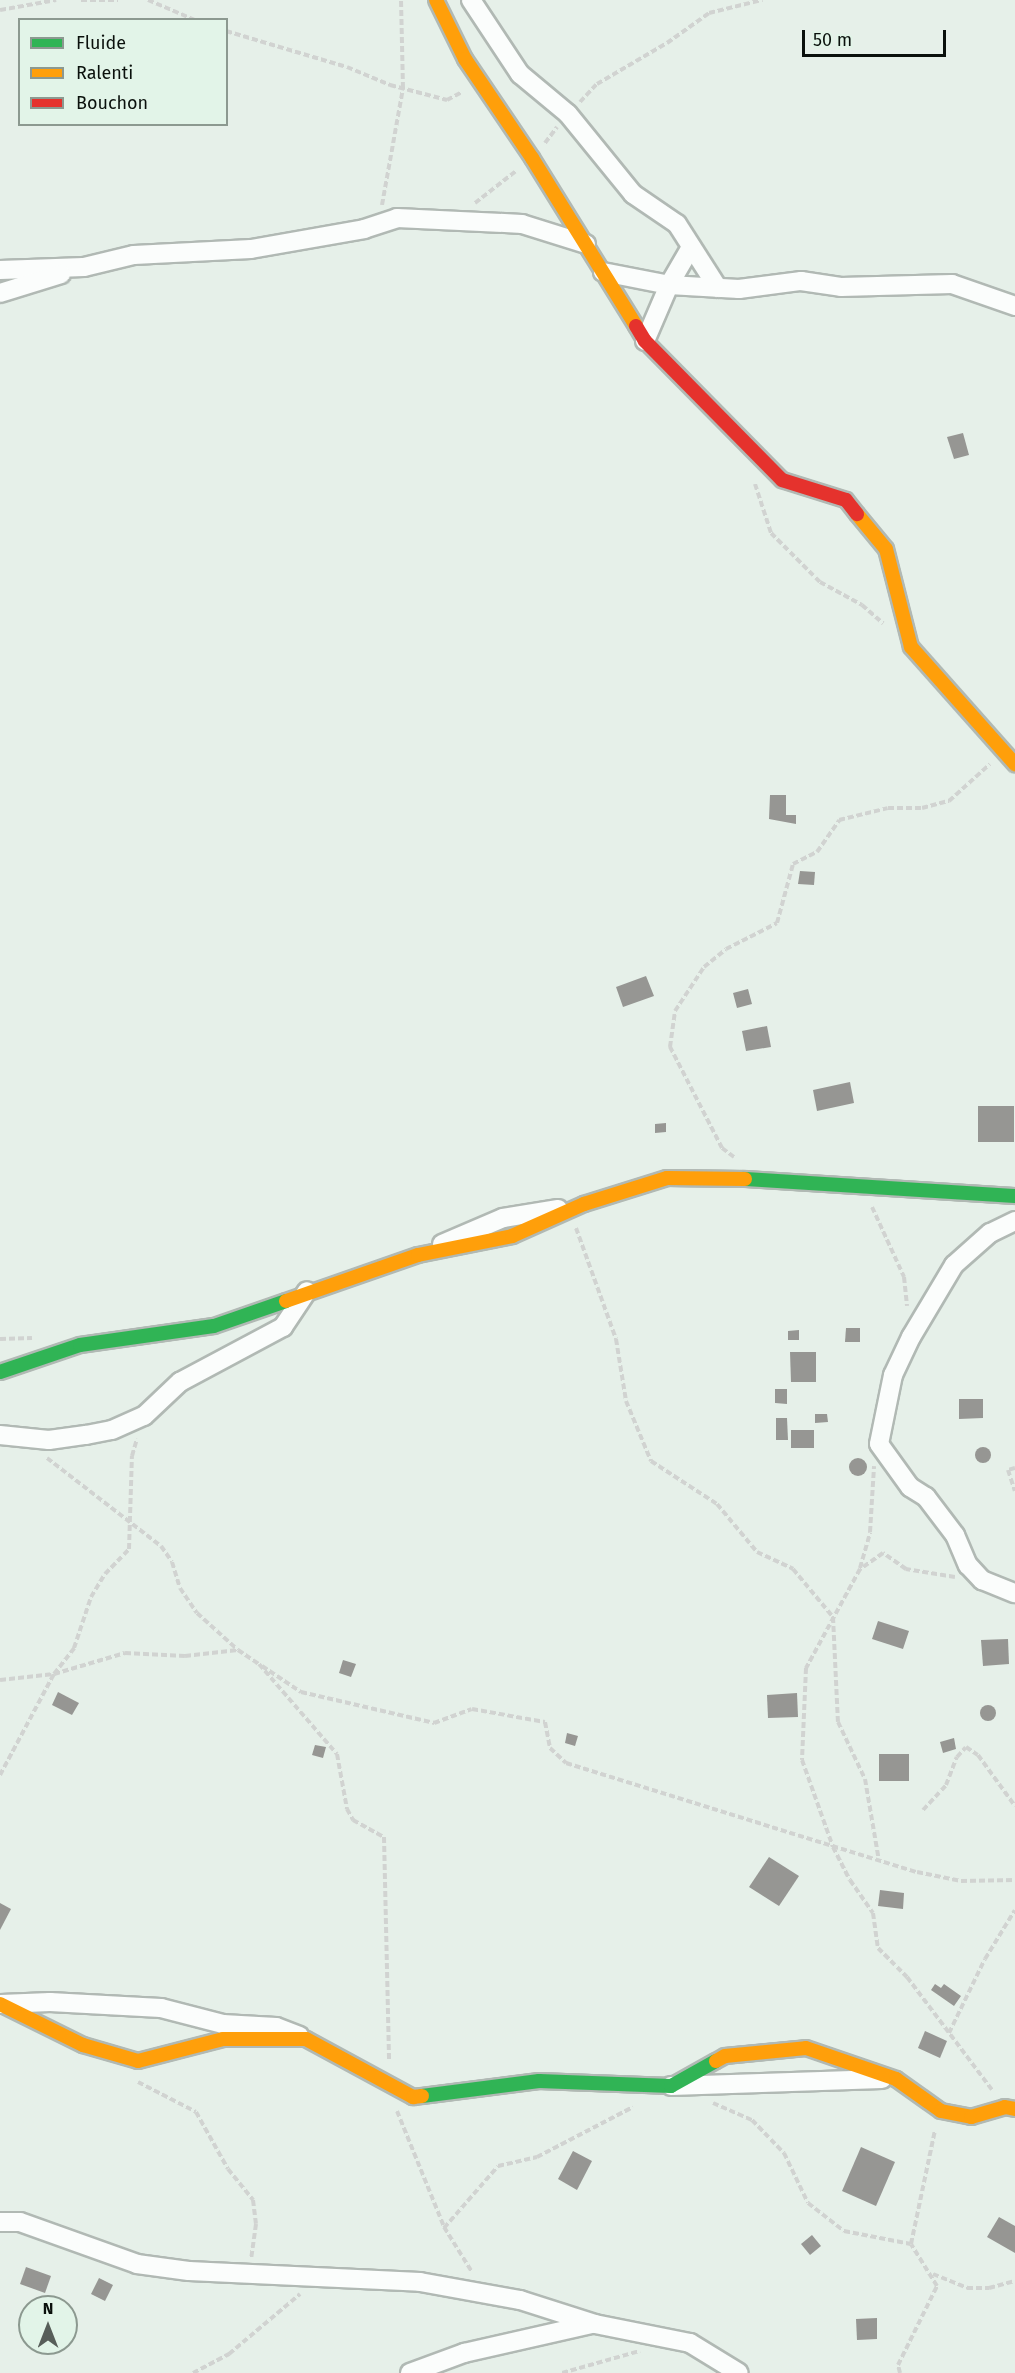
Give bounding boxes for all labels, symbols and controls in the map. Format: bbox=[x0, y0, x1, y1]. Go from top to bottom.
legend bbox=[18, 18, 228, 126]
scale bar bbox=[805, 18, 949, 56]
text: 50 m bbox=[813, 29, 852, 51]
text: Fluide bbox=[76, 32, 126, 54]
text: Ralenti bbox=[76, 62, 133, 84]
text: Bouchon bbox=[76, 92, 148, 114]
north arrow bbox=[18, 2295, 78, 2355]
text: N bbox=[43, 2299, 53, 2318]

